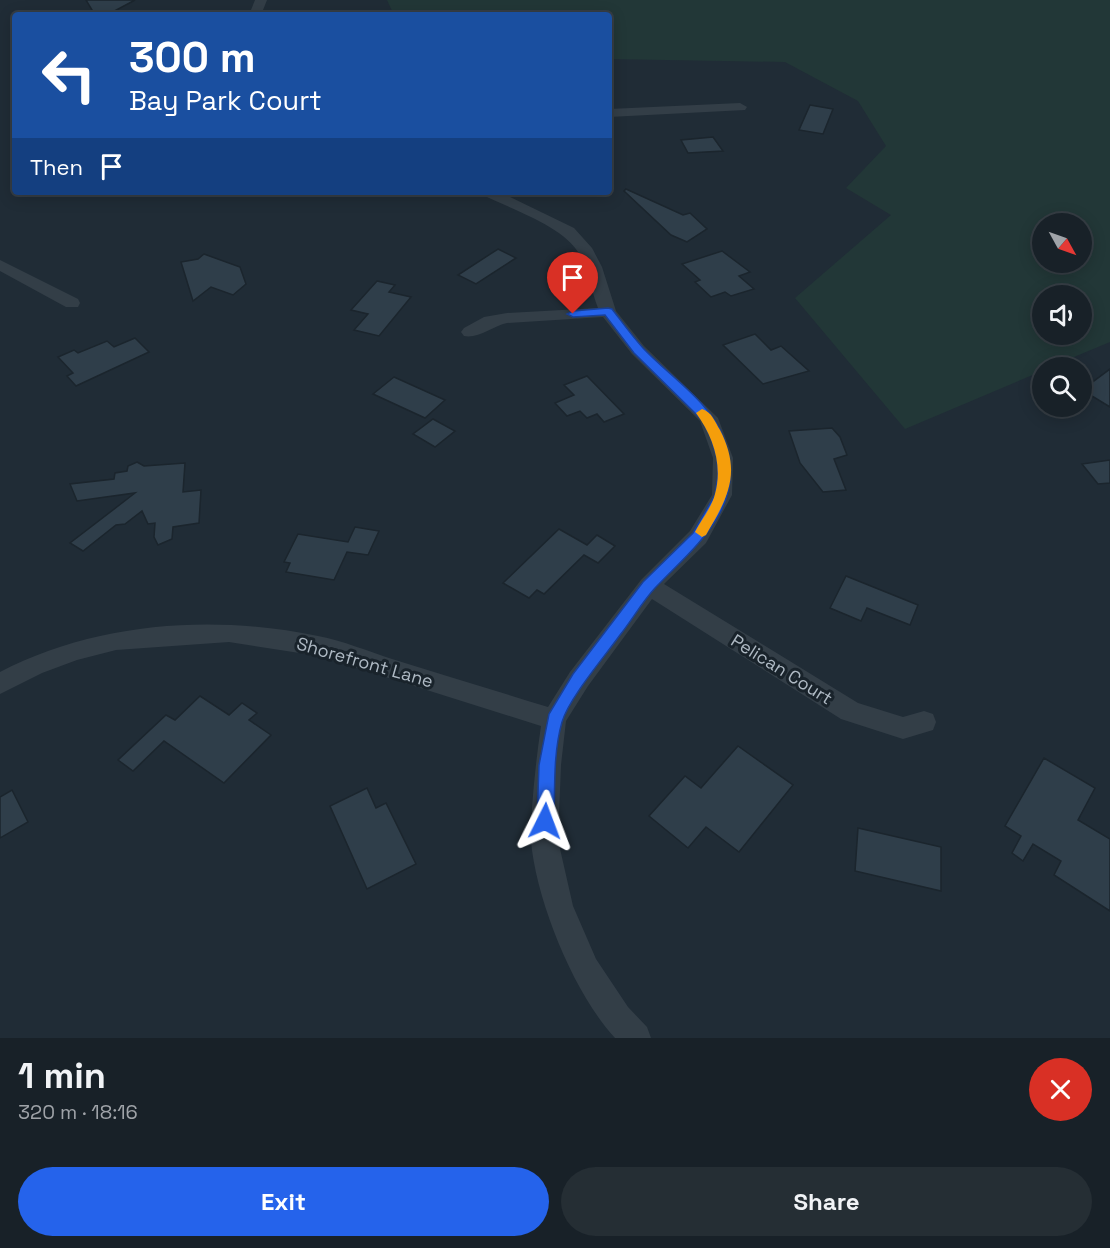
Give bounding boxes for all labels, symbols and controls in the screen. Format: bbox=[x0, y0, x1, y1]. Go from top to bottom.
text: 300 m bbox=[129, 31, 256, 84]
icon: left bbox=[30, 36, 108, 114]
text: Bay Park Court bbox=[129, 83, 322, 118]
icon: arrive bbox=[95, 150, 128, 183]
text: Then bbox=[30, 153, 83, 181]
north arrow bbox=[1032, 213, 1092, 273]
map controls bbox=[1032, 213, 1092, 417]
pin bbox=[547, 252, 598, 314]
icon: arrive bbox=[556, 261, 589, 294]
button: sound bbox=[1032, 285, 1092, 345]
button: search bbox=[1032, 357, 1092, 417]
street label: Pelican Court bbox=[727, 629, 837, 709]
street label: Shorefront Lane bbox=[294, 632, 436, 692]
position arrow bbox=[513, 789, 577, 853]
text: 1 min bbox=[18, 1053, 106, 1099]
button: close bbox=[1029, 1058, 1092, 1121]
text: 320 m · 18:16 bbox=[18, 1099, 138, 1125]
button: Exit bbox=[18, 1167, 549, 1236]
button: Share bbox=[561, 1167, 1092, 1236]

